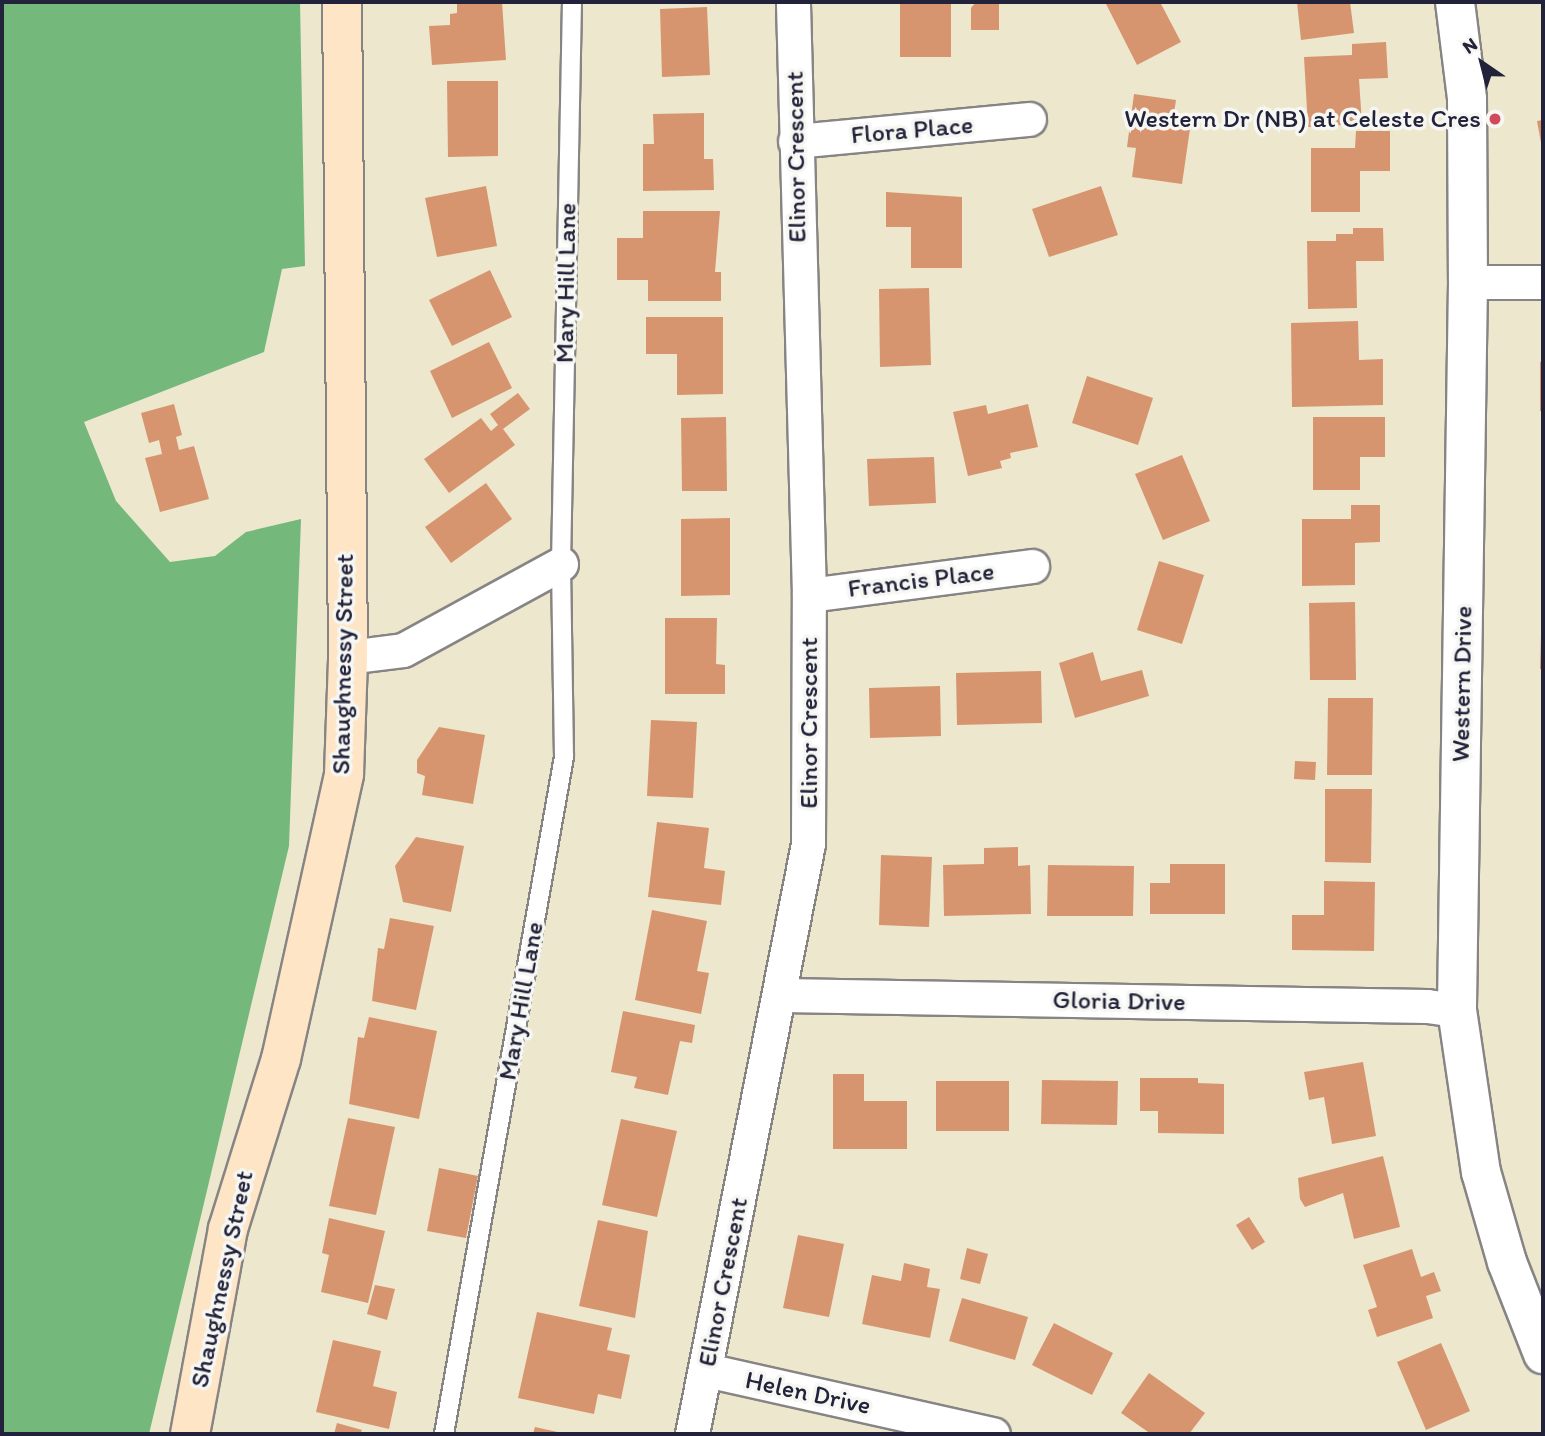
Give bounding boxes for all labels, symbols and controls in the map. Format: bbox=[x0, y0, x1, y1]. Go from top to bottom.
north arrow bbox=[1447, 28, 1517, 98]
text: N bbox=[1458, 32, 1482, 58]
street label: Elinor Crescent bbox=[779, 71, 813, 243]
place label: Western Dr (NB) at Celeste Cres bbox=[1124, 103, 1481, 135]
street label: Flora Place bbox=[850, 109, 974, 151]
marker: Western Dr (NB) at Celeste Cres bbox=[1487, 111, 1503, 127]
street label: Mary Hill Lane bbox=[549, 202, 583, 364]
street label: Shaughnessy Street bbox=[325, 553, 361, 775]
street label: Francis Place bbox=[846, 556, 996, 604]
street label: Western Drive bbox=[1445, 605, 1479, 763]
street label: Elinor Crescent bbox=[793, 637, 825, 809]
street label: Mary Hill Lane bbox=[492, 919, 550, 1083]
street label: Gloria Drive bbox=[1052, 984, 1186, 1018]
street label: Shaughnessy Street bbox=[184, 1168, 260, 1390]
street label: Elinor Crescent bbox=[691, 1195, 755, 1369]
street label: Helen Drive bbox=[742, 1364, 874, 1422]

